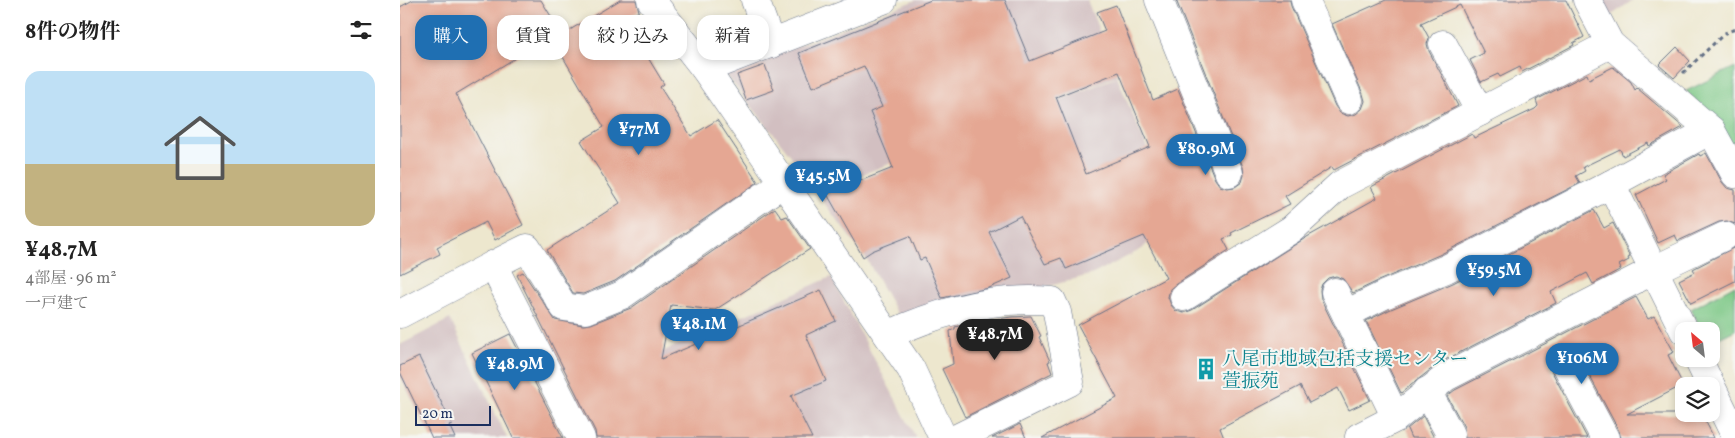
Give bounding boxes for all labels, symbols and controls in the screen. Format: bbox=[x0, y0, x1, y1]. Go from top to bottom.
chip: 購入 bbox=[415, 15, 487, 60]
chip: 賃貸 bbox=[497, 15, 569, 60]
chip: 絞り込み bbox=[579, 15, 687, 60]
chip: 新着 bbox=[697, 15, 769, 60]
icon: filters bbox=[347, 16, 375, 44]
text: 8件の物件 bbox=[25, 18, 120, 47]
icon: home bbox=[155, 103, 245, 193]
pin: ¥77M bbox=[609, 114, 669, 156]
text: ¥77M bbox=[619, 119, 659, 141]
pin: ¥80.9M bbox=[1165, 134, 1247, 176]
text: ¥80.9M bbox=[1177, 139, 1235, 161]
pin: ¥45.5M bbox=[782, 160, 864, 203]
text: ¥45.5M bbox=[796, 166, 850, 188]
text: ¥48.7M bbox=[25, 236, 98, 265]
pin: ¥59.5M bbox=[1453, 254, 1535, 297]
text: ¥59.5M bbox=[1467, 260, 1521, 282]
text: 4部屋 · 96 m² bbox=[25, 268, 116, 290]
text: 一戸建て bbox=[25, 293, 89, 315]
pin: ¥48.1M bbox=[658, 308, 740, 351]
text: ¥48.1M bbox=[672, 314, 726, 336]
pin: ¥48.7M bbox=[954, 318, 1036, 361]
north arrow bbox=[1675, 322, 1720, 368]
map controls bbox=[1675, 322, 1720, 422]
text: ¥48.7M bbox=[967, 324, 1023, 346]
pin: ¥106M bbox=[1547, 342, 1617, 385]
place label: 八尾市地域包括支援センター 萱振苑 bbox=[1222, 347, 1468, 395]
pin: ¥48.9M bbox=[474, 348, 556, 391]
text: ¥106M bbox=[1557, 348, 1607, 370]
text: ¥48.9M bbox=[487, 354, 543, 376]
building icon: 八尾市地域包括支援センター 萱振苑 bbox=[1193, 356, 1219, 382]
button: layers bbox=[1675, 377, 1720, 422]
scale bar bbox=[415, 403, 491, 426]
text: 20 m bbox=[422, 405, 453, 424]

